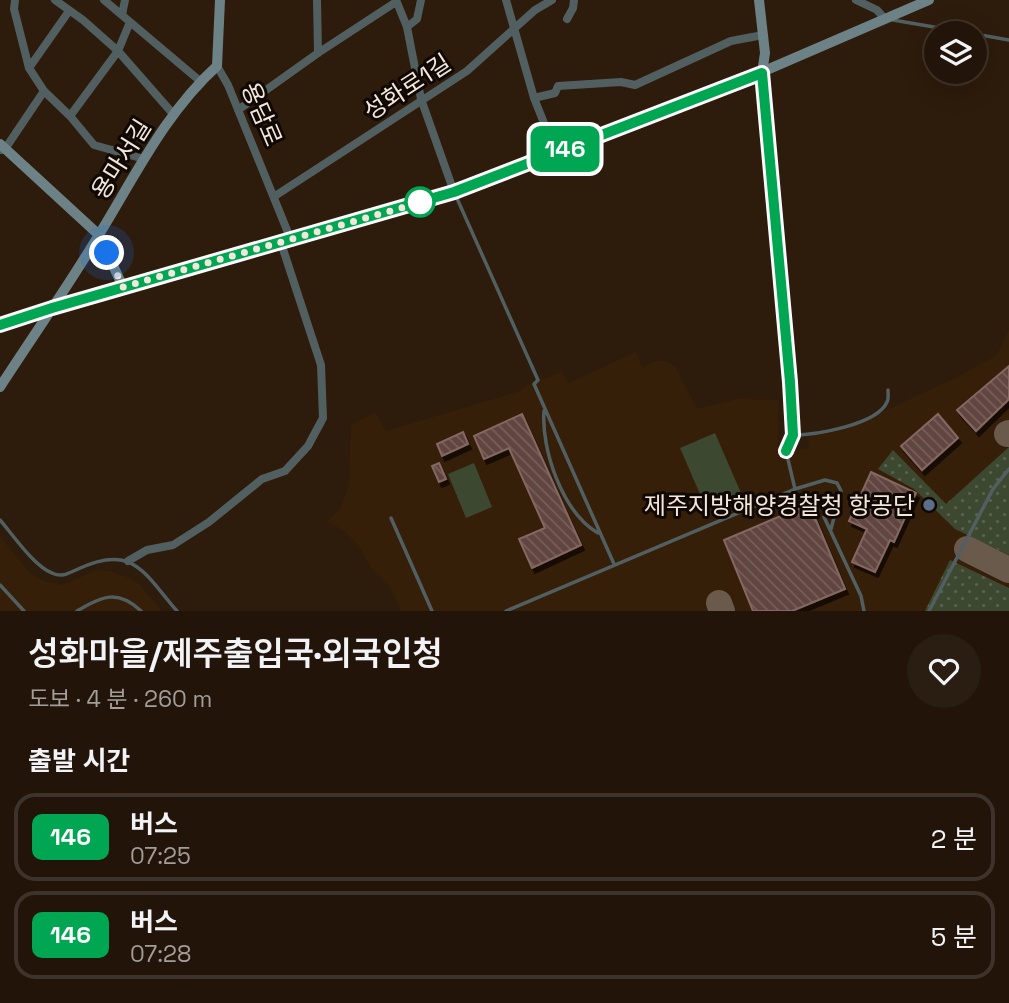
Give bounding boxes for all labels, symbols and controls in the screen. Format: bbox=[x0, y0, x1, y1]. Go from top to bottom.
map controls bbox=[924, 21, 987, 84]
button: layers bbox=[924, 21, 987, 84]
street label: 성화로1길 bbox=[357, 47, 457, 127]
street label: 용담로 bbox=[235, 77, 289, 151]
street label: 용마서길 bbox=[84, 113, 158, 205]
line badge: 146 bbox=[525, 126, 605, 172]
text: 146 bbox=[545, 133, 585, 164]
unlabelled marker bbox=[405, 187, 435, 217]
your location bbox=[89, 235, 124, 270]
place label: 제주지방해양경찰청 항공단 bbox=[644, 490, 915, 521]
marker: 제주지방해양경찰청 항공단 bbox=[921, 497, 937, 513]
text: 성화마을/제주출입국·외국인청 bbox=[28, 633, 443, 675]
button: heart bbox=[907, 634, 981, 708]
text: 도보 · 4 분 · 260 m bbox=[28, 684, 212, 714]
text: 출발 시간 bbox=[28, 744, 130, 778]
text: 버스 bbox=[130, 807, 178, 841]
text: 146 bbox=[50, 821, 91, 852]
text: 2 분 bbox=[931, 822, 977, 856]
text: 07:25 bbox=[130, 841, 191, 871]
text: 버스 bbox=[130, 905, 178, 939]
text: 146 bbox=[50, 919, 91, 950]
text: 5 분 bbox=[931, 920, 977, 954]
text: 07:28 bbox=[130, 939, 191, 969]

